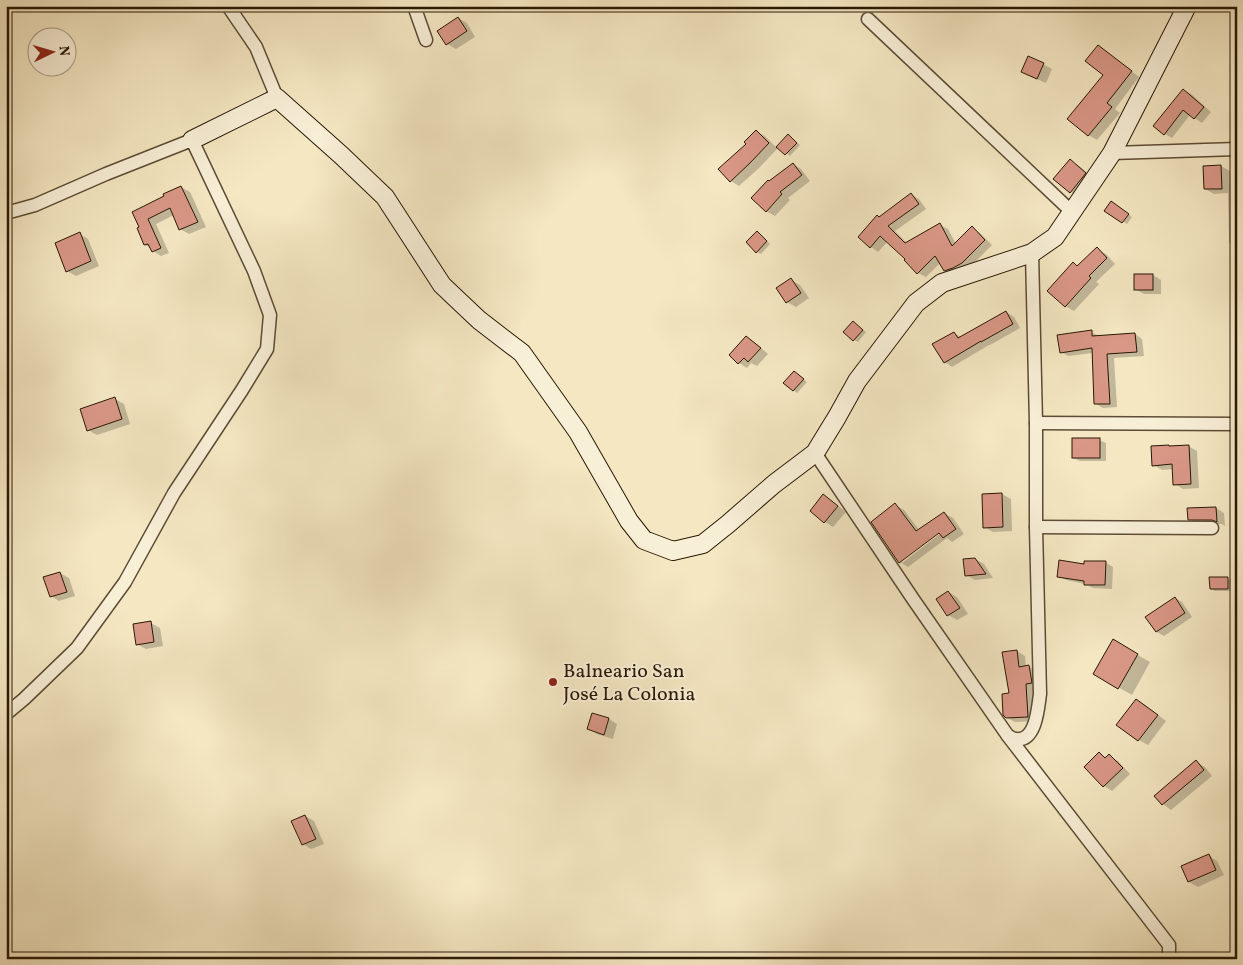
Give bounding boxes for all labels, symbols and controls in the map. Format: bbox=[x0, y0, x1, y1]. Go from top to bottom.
north arrow bbox=[28, 28, 78, 78]
text: N bbox=[54, 45, 73, 57]
place label: Balneario San José La Colonia bbox=[563, 658, 695, 709]
marker: Balneario San José La Colonia bbox=[547, 676, 559, 688]

